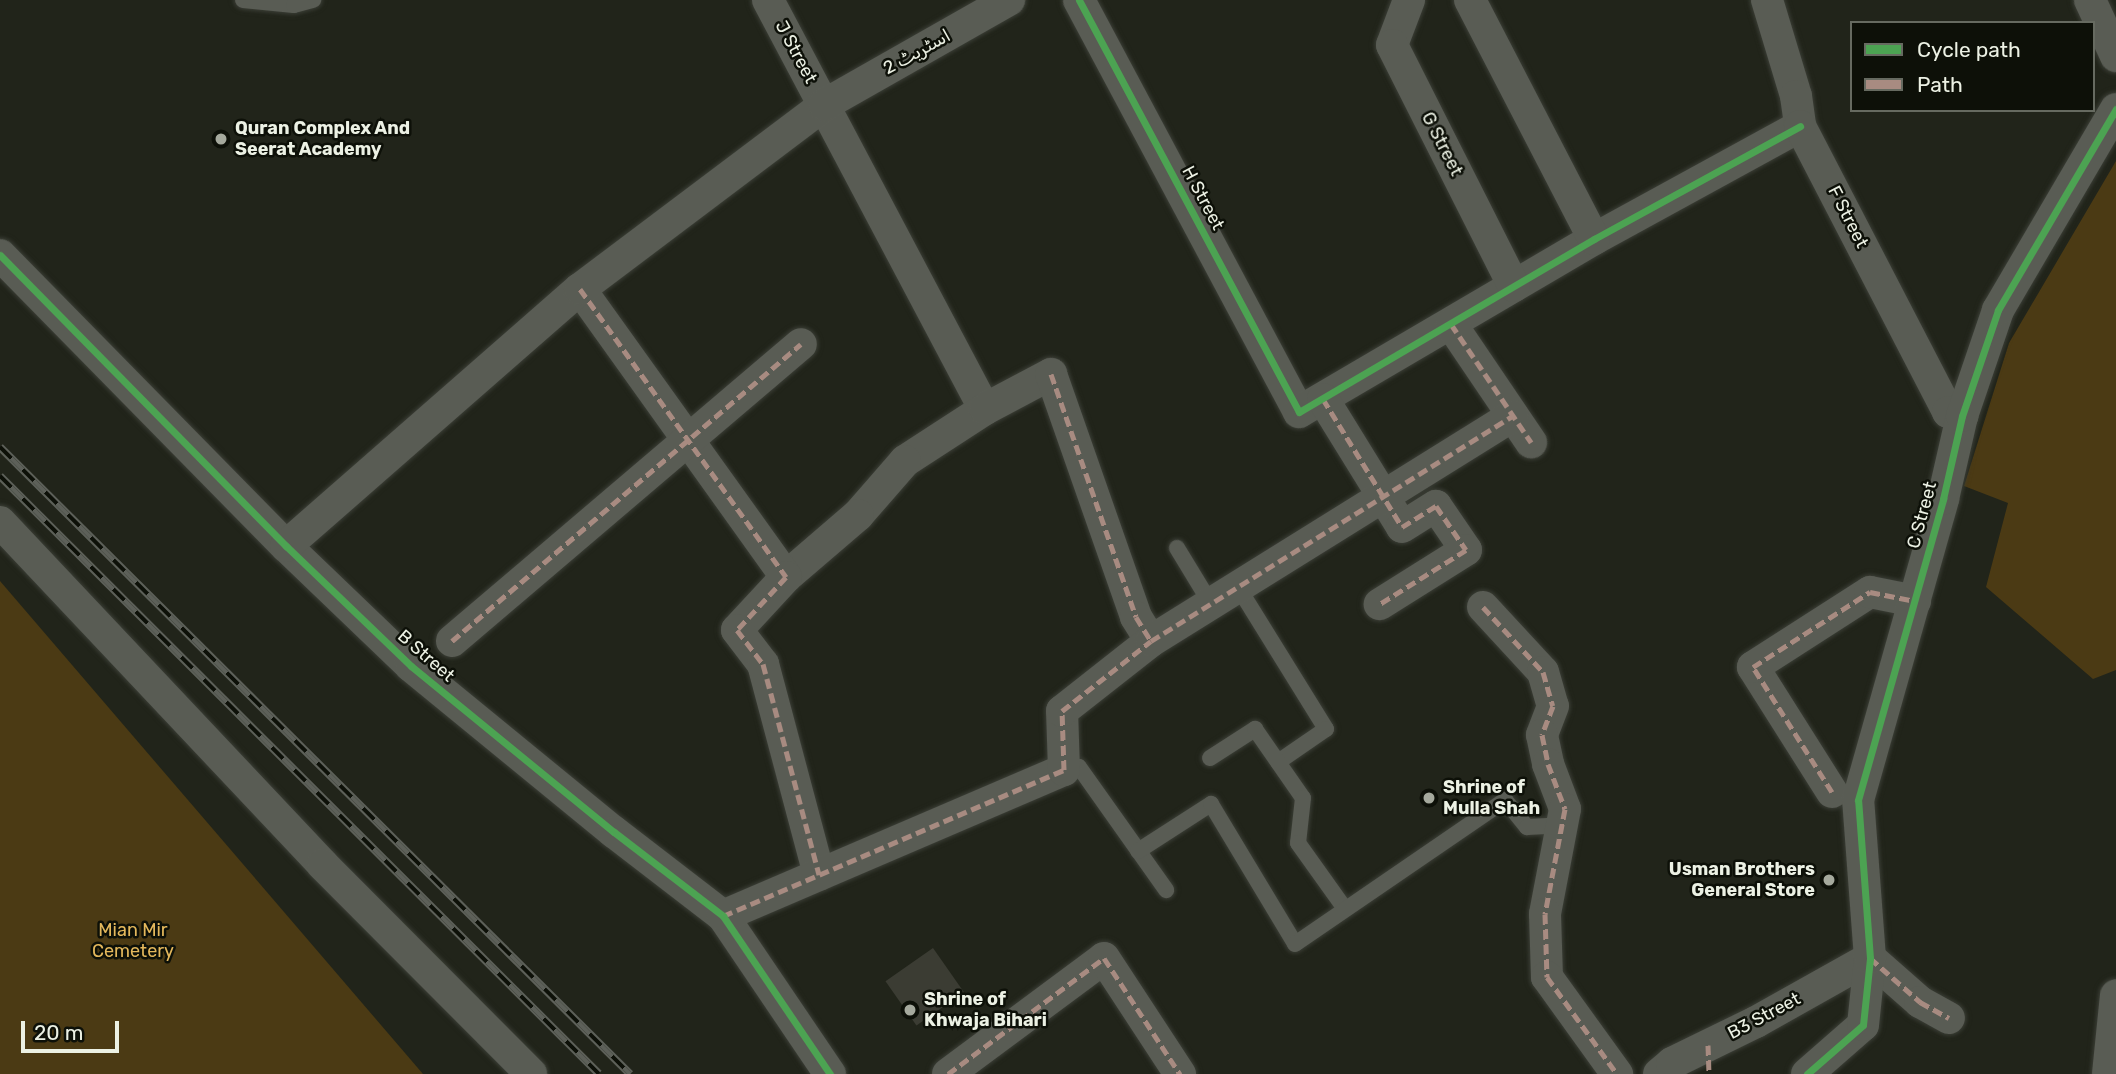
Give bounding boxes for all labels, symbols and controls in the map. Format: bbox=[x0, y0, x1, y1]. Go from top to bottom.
street label: J Street bbox=[771, 17, 821, 87]
legend bbox=[1850, 21, 2095, 112]
street label: اسٹریٹ 2 bbox=[880, 25, 954, 79]
text: Cycle path bbox=[1917, 37, 2021, 62]
text: Path bbox=[1917, 72, 1963, 97]
street label: G Street bbox=[1417, 108, 1467, 180]
place label: Quran Complex And Seerat Academy bbox=[235, 118, 411, 160]
marker: Quran Complex And Seerat Academy bbox=[213, 131, 229, 147]
street label: H Street bbox=[1177, 162, 1229, 234]
street label: F Street bbox=[1823, 182, 1873, 252]
street label: C Street bbox=[1903, 479, 1941, 551]
street label: B Street bbox=[393, 625, 459, 687]
place label: Shrine of Mulla Shah bbox=[1443, 777, 1540, 820]
marker: Shrine of Mulla Shah bbox=[1421, 790, 1437, 806]
place label: Usman Brothers General Store bbox=[1669, 859, 1815, 902]
marker: Usman Brothers General Store bbox=[1821, 872, 1837, 888]
park label: Mian Mir Cemetery bbox=[92, 920, 174, 962]
street label: B3 Street bbox=[1724, 988, 1804, 1044]
place label: Shrine of Khwaja Bihari bbox=[924, 989, 1047, 1032]
marker: Shrine of Khwaja Bihari bbox=[902, 1002, 918, 1018]
scale bar bbox=[24, 1007, 122, 1052]
text: 20 m bbox=[34, 1020, 83, 1045]

